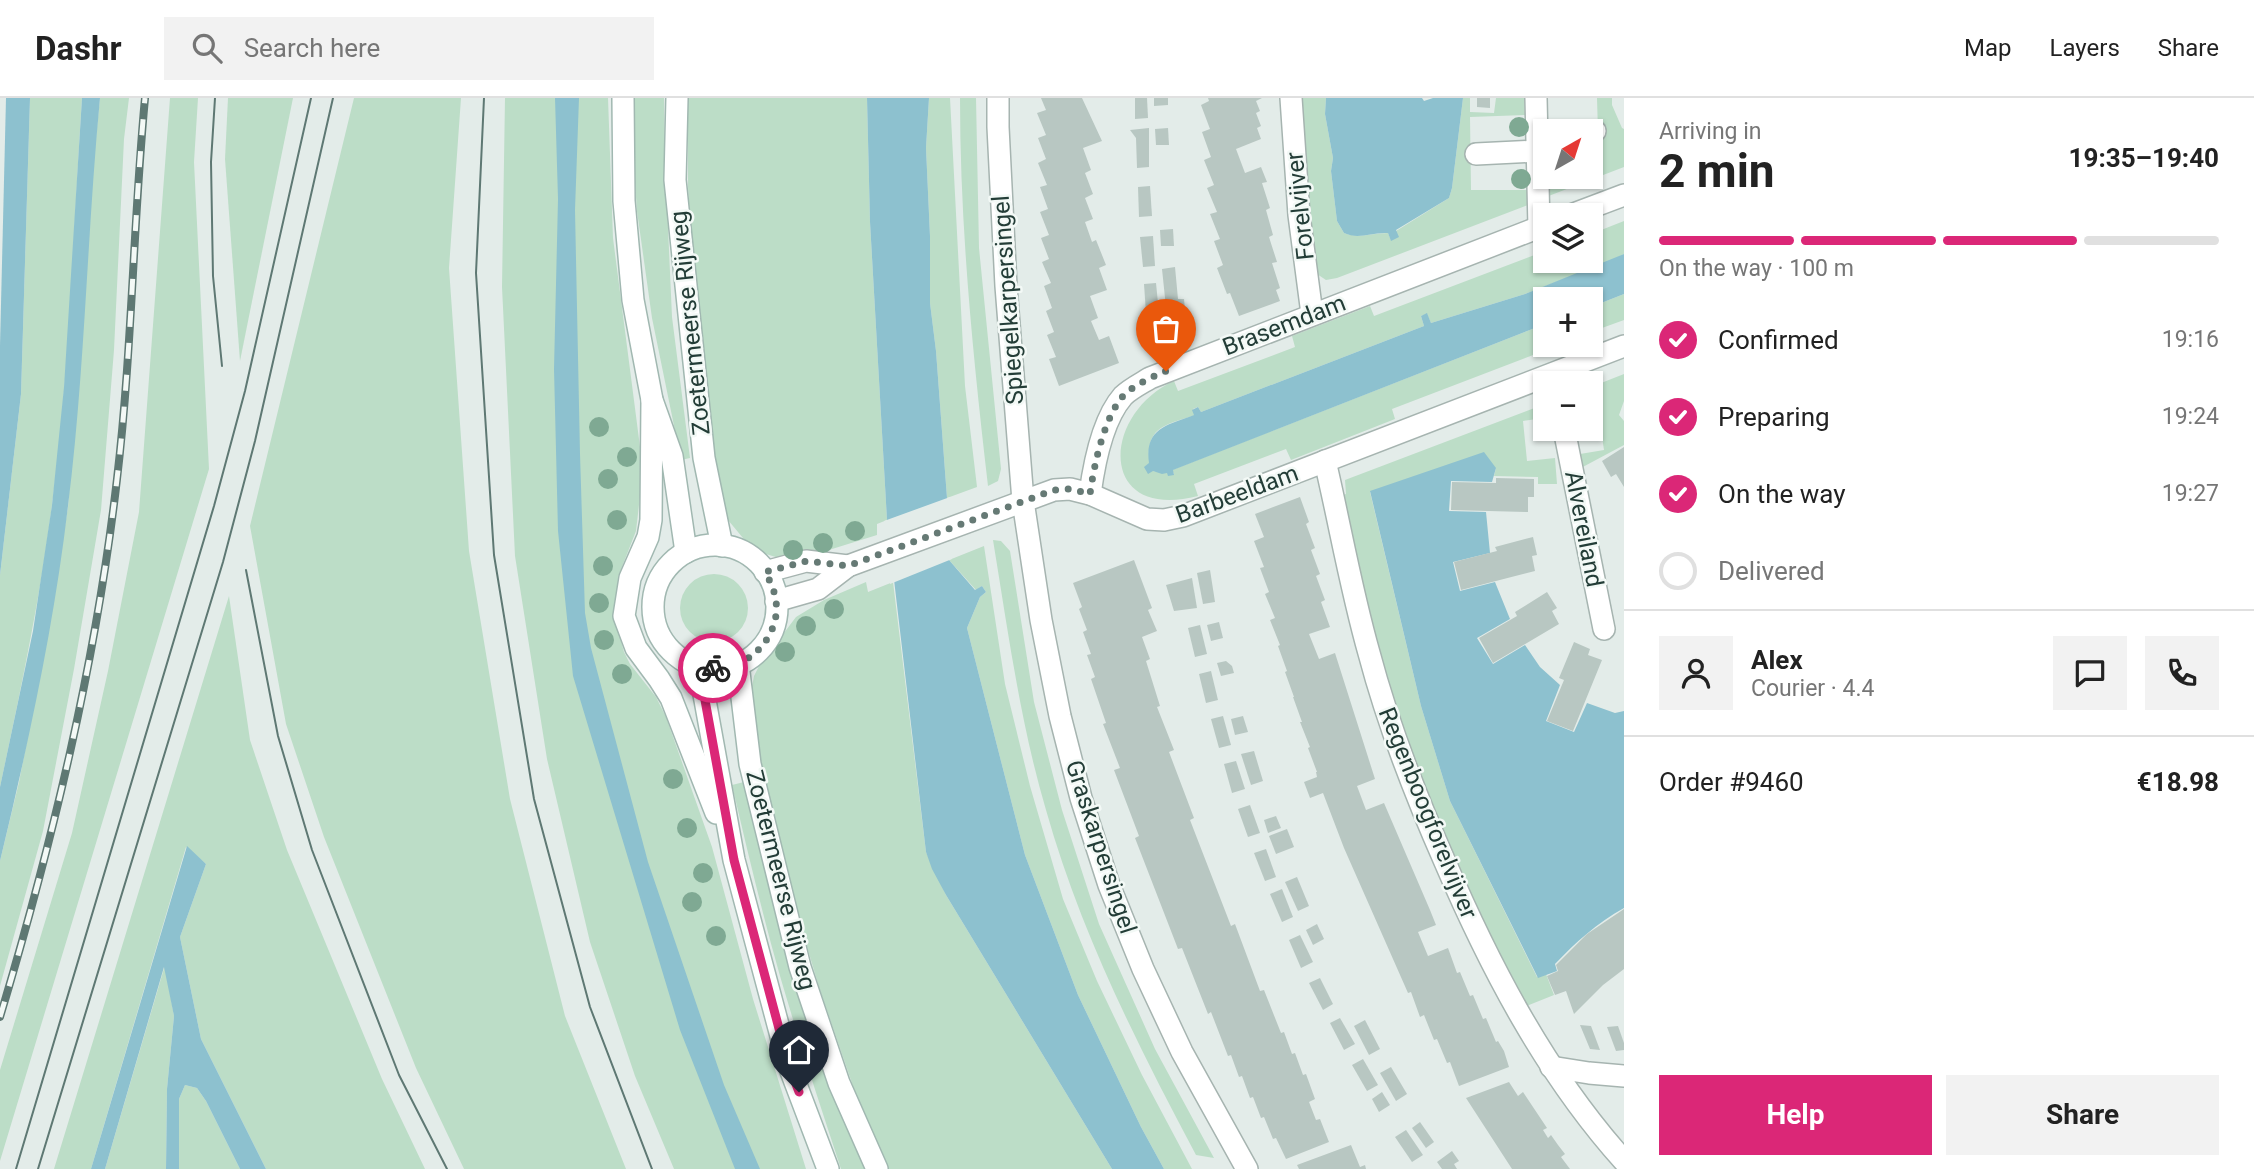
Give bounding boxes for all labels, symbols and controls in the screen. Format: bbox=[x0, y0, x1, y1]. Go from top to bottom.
search box bbox=[164, 17, 654, 80]
text: Dashr bbox=[35, 29, 122, 68]
icon: search bbox=[188, 29, 226, 67]
text: Search here bbox=[244, 33, 380, 63]
text: Map bbox=[1964, 34, 2012, 62]
text: Layers bbox=[2050, 34, 2120, 62]
text: Share bbox=[2158, 34, 2219, 62]
text: Arriving in bbox=[1659, 118, 1762, 145]
north arrow bbox=[1533, 119, 1603, 189]
map controls bbox=[1533, 119, 1603, 441]
text: 19:35–19:40 bbox=[2069, 143, 2219, 173]
text: 2 min bbox=[1659, 144, 1775, 198]
street label: Forelvijver bbox=[1280, 150, 1320, 262]
street label: Spiegelkarpersingel bbox=[987, 195, 1029, 405]
button: layers bbox=[1533, 203, 1603, 273]
street label: Zoetermeerse Rijweg bbox=[664, 209, 716, 437]
text: On the way · 100 m bbox=[1659, 255, 1854, 282]
button: + bbox=[1533, 287, 1603, 357]
street label: Brasemdam bbox=[1219, 289, 1349, 361]
pin bbox=[1136, 299, 1196, 371]
icon: bag bbox=[1147, 310, 1185, 348]
icon: check bbox=[1659, 321, 1697, 359]
text: Confirmed bbox=[1718, 325, 1839, 355]
text: 19:16 bbox=[2162, 326, 2219, 353]
button: − bbox=[1533, 371, 1603, 441]
icon: check bbox=[1659, 398, 1697, 436]
text: Preparing bbox=[1718, 402, 1830, 432]
text: 19:24 bbox=[2162, 403, 2219, 430]
street label: Barbeeldam bbox=[1172, 459, 1302, 529]
street label: Alvereiland bbox=[1559, 468, 1609, 590]
icon: check bbox=[1659, 475, 1697, 513]
text: On the way bbox=[1718, 479, 1846, 509]
text: 19:27 bbox=[2162, 480, 2219, 507]
text: Delivered bbox=[1718, 556, 1825, 586]
courier bbox=[678, 633, 748, 703]
button: person bbox=[1659, 636, 1733, 710]
button: chat bbox=[2053, 636, 2127, 710]
button: phone bbox=[2145, 636, 2219, 710]
text: Alex bbox=[1751, 645, 1803, 675]
icon: bike bbox=[694, 649, 732, 687]
text: Courier · 4.4 bbox=[1751, 675, 1874, 702]
street label: Regenboogforelvijver bbox=[1373, 703, 1483, 923]
street label: Graskarpersingel bbox=[1060, 757, 1142, 937]
street label: Zoetermeerse Rijweg bbox=[740, 767, 822, 993]
text: Order #9460 bbox=[1659, 767, 1804, 797]
text: €18.98 bbox=[2137, 767, 2219, 797]
pin bbox=[769, 1020, 829, 1092]
icon: home bbox=[780, 1031, 818, 1069]
button: Help bbox=[1659, 1075, 1932, 1155]
button: Share bbox=[1946, 1075, 2219, 1155]

